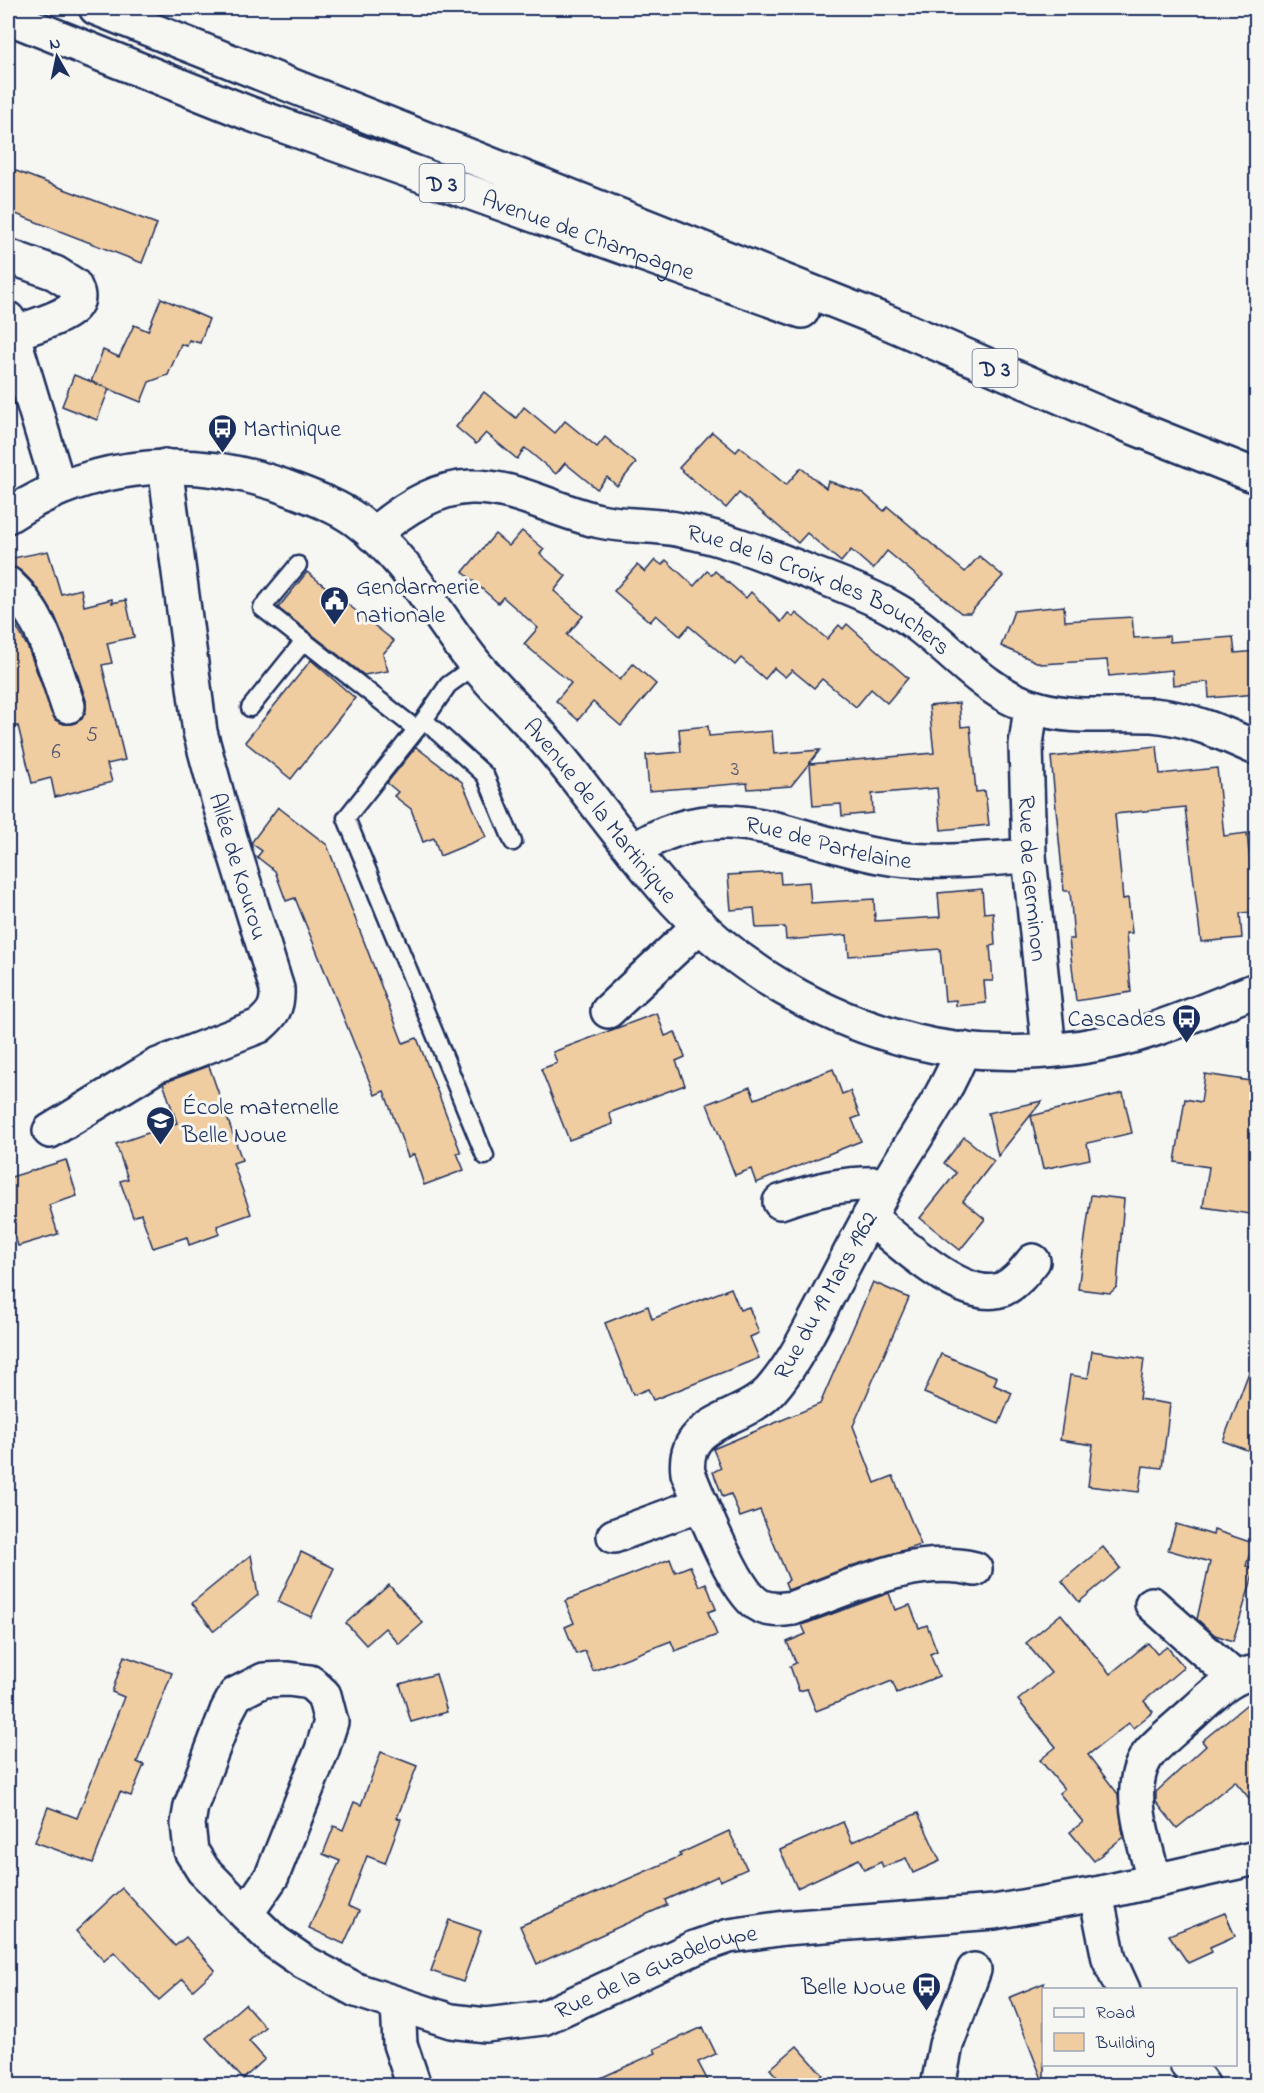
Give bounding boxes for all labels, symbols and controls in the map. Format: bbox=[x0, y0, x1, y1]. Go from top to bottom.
north arrow bbox=[27, 27, 87, 87]
text: N bbox=[48, 31, 62, 57]
road number: D 3 bbox=[420, 164, 464, 202]
street label: Avenue de Champagne bbox=[476, 183, 699, 291]
road number: D 3 bbox=[972, 349, 1018, 387]
bus stop icon: Martinique bbox=[206, 412, 238, 454]
place label: Martinique bbox=[243, 413, 341, 448]
street label: Rue de la Croix des Bouchers bbox=[683, 517, 957, 665]
place label: Gendarmerie nationale bbox=[356, 571, 480, 634]
public building icon: Gendarmerie nationale bbox=[319, 584, 351, 626]
street label: Avenue de la Martinique bbox=[514, 711, 684, 912]
house number: 5 bbox=[86, 721, 98, 751]
house number: 6 bbox=[51, 738, 61, 768]
house number: 3 bbox=[731, 755, 739, 785]
street label: Allée de Kourou bbox=[198, 789, 276, 945]
street label: Rue de Germinon bbox=[1007, 795, 1055, 963]
street label: Rue de Partelaine bbox=[743, 809, 913, 880]
bus stop icon: Cascades bbox=[1171, 1002, 1203, 1044]
place label: Cascades bbox=[1068, 1003, 1166, 1038]
place label: École maternelle Belle Noue bbox=[181, 1091, 339, 1154]
school or university icon: École maternelle Belle Noue bbox=[145, 1104, 177, 1146]
street label: Rue du 19 Mars 1962 bbox=[766, 1205, 888, 1387]
street label: Rue de la Guadeloupe bbox=[550, 1917, 760, 2030]
bus stop icon: Belle Noue bbox=[911, 1970, 943, 2012]
place label: Belle Noue bbox=[800, 1971, 906, 2006]
legend bbox=[1042, 1988, 1237, 2066]
text: Road bbox=[1096, 2001, 1135, 2027]
text: Building bbox=[1095, 2031, 1155, 2058]

